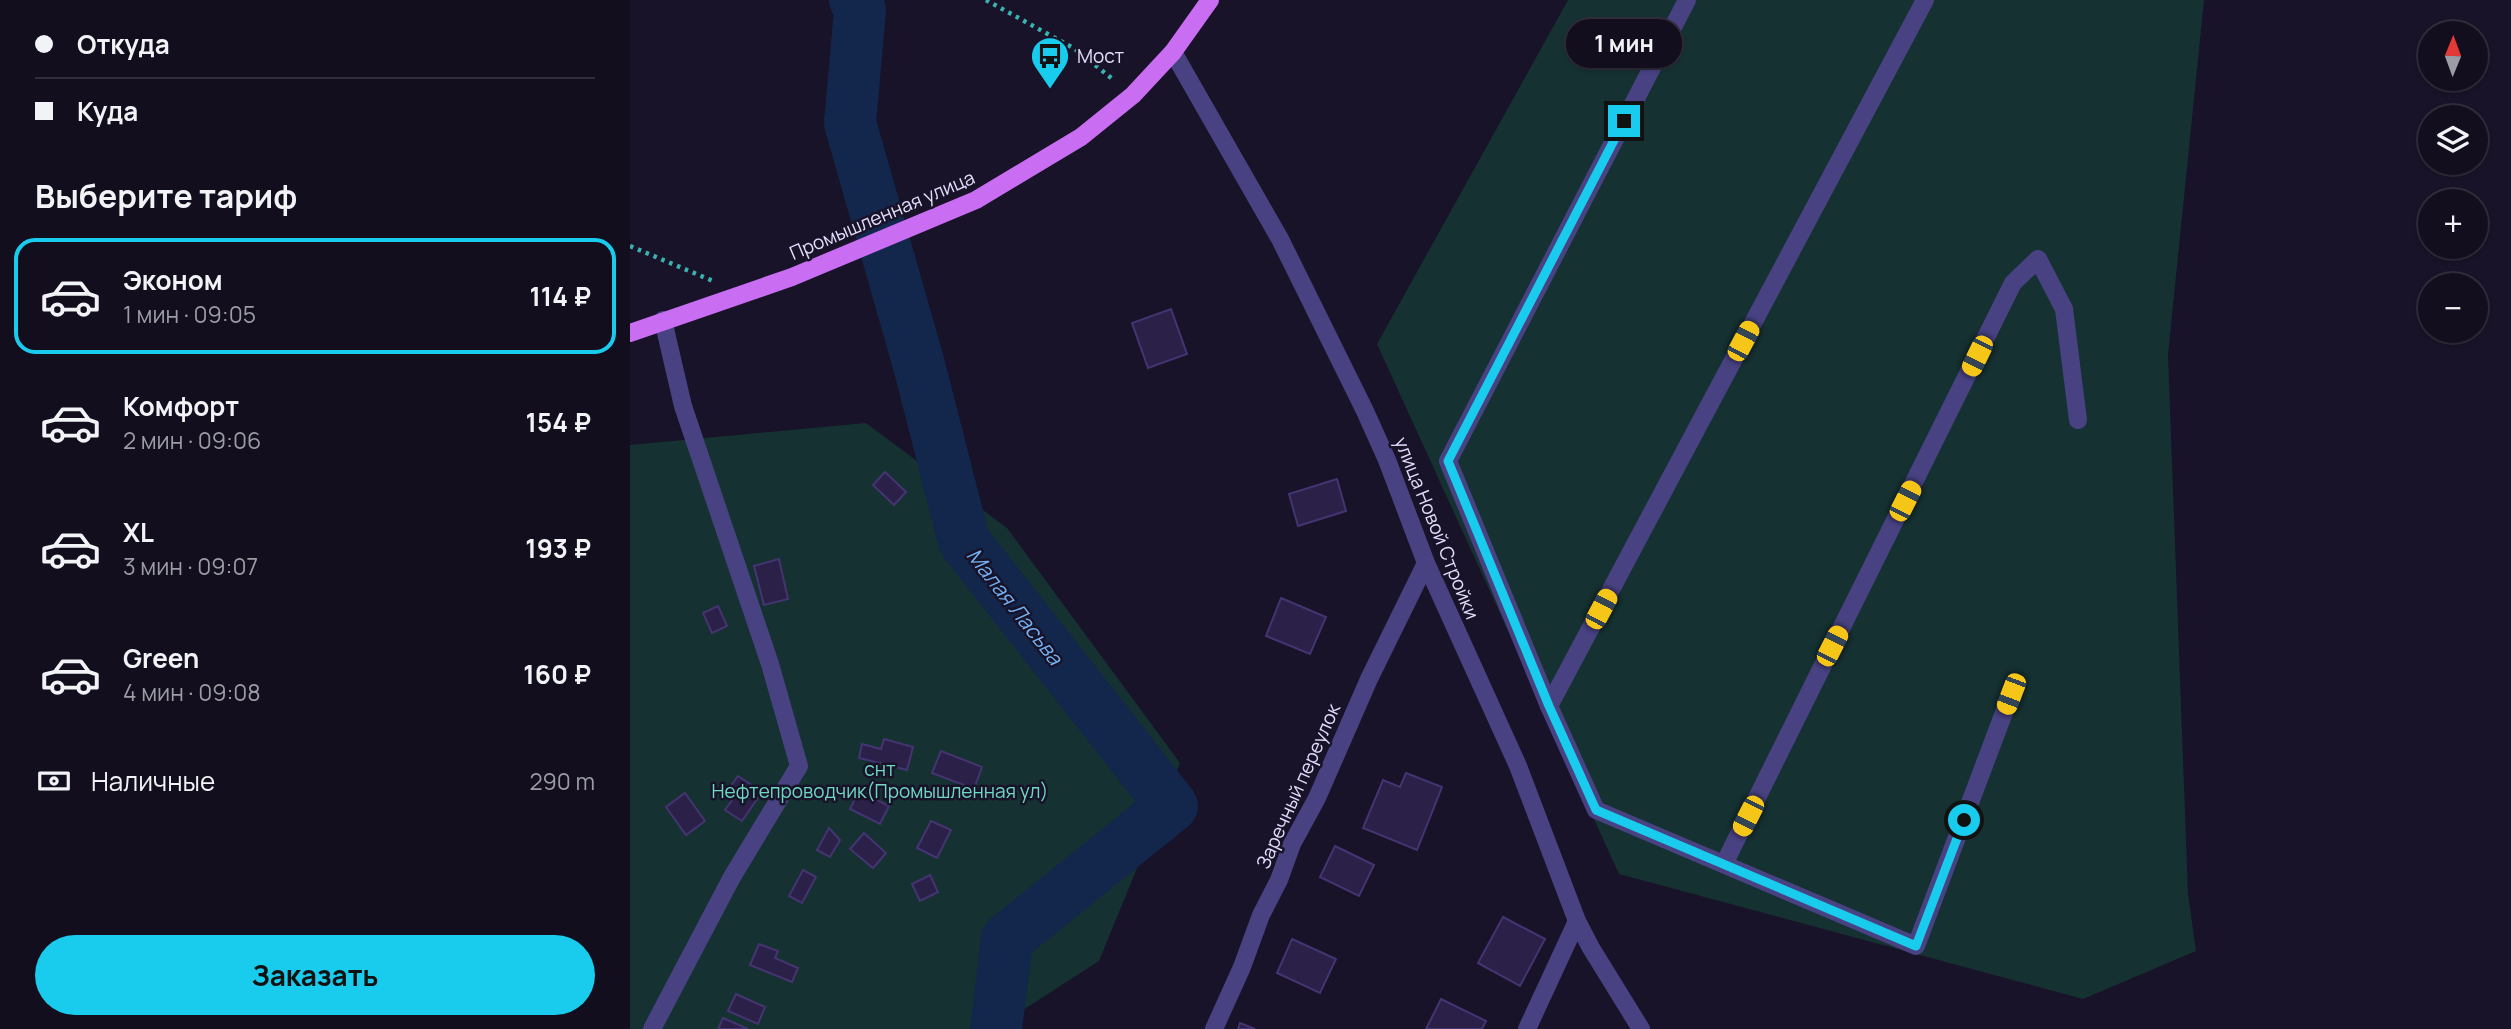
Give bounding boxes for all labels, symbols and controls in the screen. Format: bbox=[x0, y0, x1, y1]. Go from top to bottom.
callout: 1 мин bbox=[1566, 19, 1682, 68]
north arrow bbox=[2418, 21, 2488, 91]
map controls bbox=[2418, 21, 2488, 343]
text: Откуда bbox=[77, 26, 170, 62]
text: 1 мин bbox=[1594, 27, 1654, 59]
bus stop icon: Мост bbox=[1029, 35, 1071, 90]
place label: Мост bbox=[1077, 43, 1124, 69]
text: Куда bbox=[77, 93, 138, 129]
route end bbox=[1608, 105, 1640, 137]
button: layers bbox=[2418, 105, 2488, 175]
street label: Промышленная улица bbox=[785, 164, 979, 266]
text: Выберите тариф bbox=[35, 174, 297, 218]
button: + bbox=[2418, 189, 2488, 259]
text: Эконом bbox=[123, 262, 223, 298]
icon: car bbox=[39, 265, 102, 328]
button: − bbox=[2418, 273, 2488, 343]
text: 114 ₽ bbox=[529, 278, 591, 314]
text: 1 мин · 09:05 bbox=[123, 298, 256, 330]
car bbox=[1724, 318, 1763, 364]
car bbox=[1959, 333, 1996, 379]
text: Комфорт bbox=[123, 388, 239, 424]
icon: car bbox=[39, 391, 102, 454]
text: 154 ₽ bbox=[526, 404, 591, 440]
text: 2 мин · 09:06 bbox=[123, 424, 261, 456]
street label: улица Новой Стройки bbox=[1389, 433, 1485, 623]
car bbox=[1887, 478, 1924, 524]
text: XL bbox=[123, 514, 154, 550]
icon: car bbox=[39, 517, 102, 580]
text: 193 ₽ bbox=[525, 530, 591, 566]
water label: Малая Ласьва bbox=[961, 542, 1070, 671]
text: 3 мин · 09:07 bbox=[123, 550, 258, 582]
car bbox=[1582, 586, 1621, 632]
car bbox=[1814, 623, 1851, 669]
text: Green bbox=[123, 640, 199, 676]
icon: car bbox=[39, 643, 102, 706]
text: 160 ₽ bbox=[523, 656, 591, 692]
car bbox=[1994, 671, 2029, 717]
text: 4 мин · 09:08 bbox=[123, 676, 261, 708]
street label: Заречный переулок bbox=[1250, 699, 1346, 873]
park label: снт Нефтепроводчик(Промышленная ул) bbox=[712, 756, 1048, 804]
icon: cash bbox=[35, 762, 73, 800]
text: Наличные bbox=[91, 763, 215, 799]
text: 290 m bbox=[529, 765, 595, 797]
car bbox=[1730, 793, 1767, 839]
route start bbox=[1948, 804, 1980, 836]
button: Заказать bbox=[35, 935, 595, 1015]

